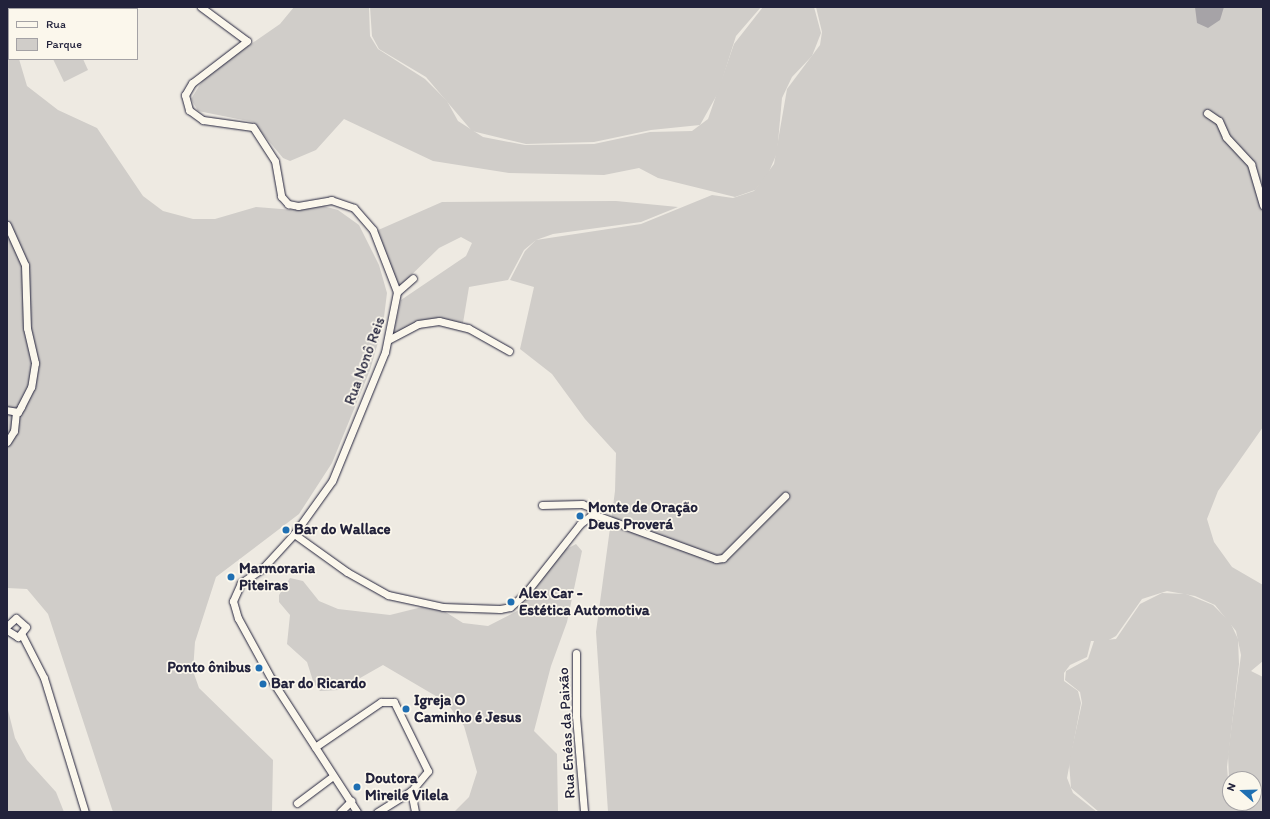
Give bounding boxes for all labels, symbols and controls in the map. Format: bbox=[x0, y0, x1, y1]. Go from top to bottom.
legend bbox=[8, 8, 138, 60]
text: Rua bbox=[46, 17, 66, 31]
text: Parque bbox=[46, 37, 82, 51]
street label: Rua Nonô Reis bbox=[341, 315, 389, 407]
place label: Monte de Oração Deus Proverá bbox=[588, 498, 698, 533]
marker: Monte de Oração Deus Proverá bbox=[575, 511, 585, 521]
place label: Bar do Wallace bbox=[294, 521, 390, 539]
marker: Bar do Wallace bbox=[281, 525, 291, 535]
place label: Marmoraria Piteiras bbox=[239, 559, 315, 594]
marker: Marmoraria Piteiras bbox=[226, 572, 236, 582]
place label: Alex Car - Estética Automotiva bbox=[519, 584, 649, 619]
marker: Alex Car - Estética Automotiva bbox=[506, 597, 516, 607]
place label: Ponto ônibus bbox=[167, 659, 251, 677]
marker: Ponto ônibus bbox=[254, 663, 264, 673]
street label: Rua Enéas da Paixão bbox=[555, 667, 579, 799]
place label: Bar do Ricardo bbox=[271, 675, 366, 693]
marker: Bar do Ricardo bbox=[258, 679, 268, 689]
place label: Igreja O Caminho é Jesus bbox=[414, 691, 521, 726]
marker: Igreja O Caminho é Jesus bbox=[401, 704, 411, 714]
place label: Doutora Mireile Vilela bbox=[365, 769, 448, 804]
north arrow bbox=[1222, 771, 1262, 811]
text: N bbox=[1224, 781, 1239, 793]
marker: Doutora Mireile Vilela bbox=[352, 782, 362, 792]

